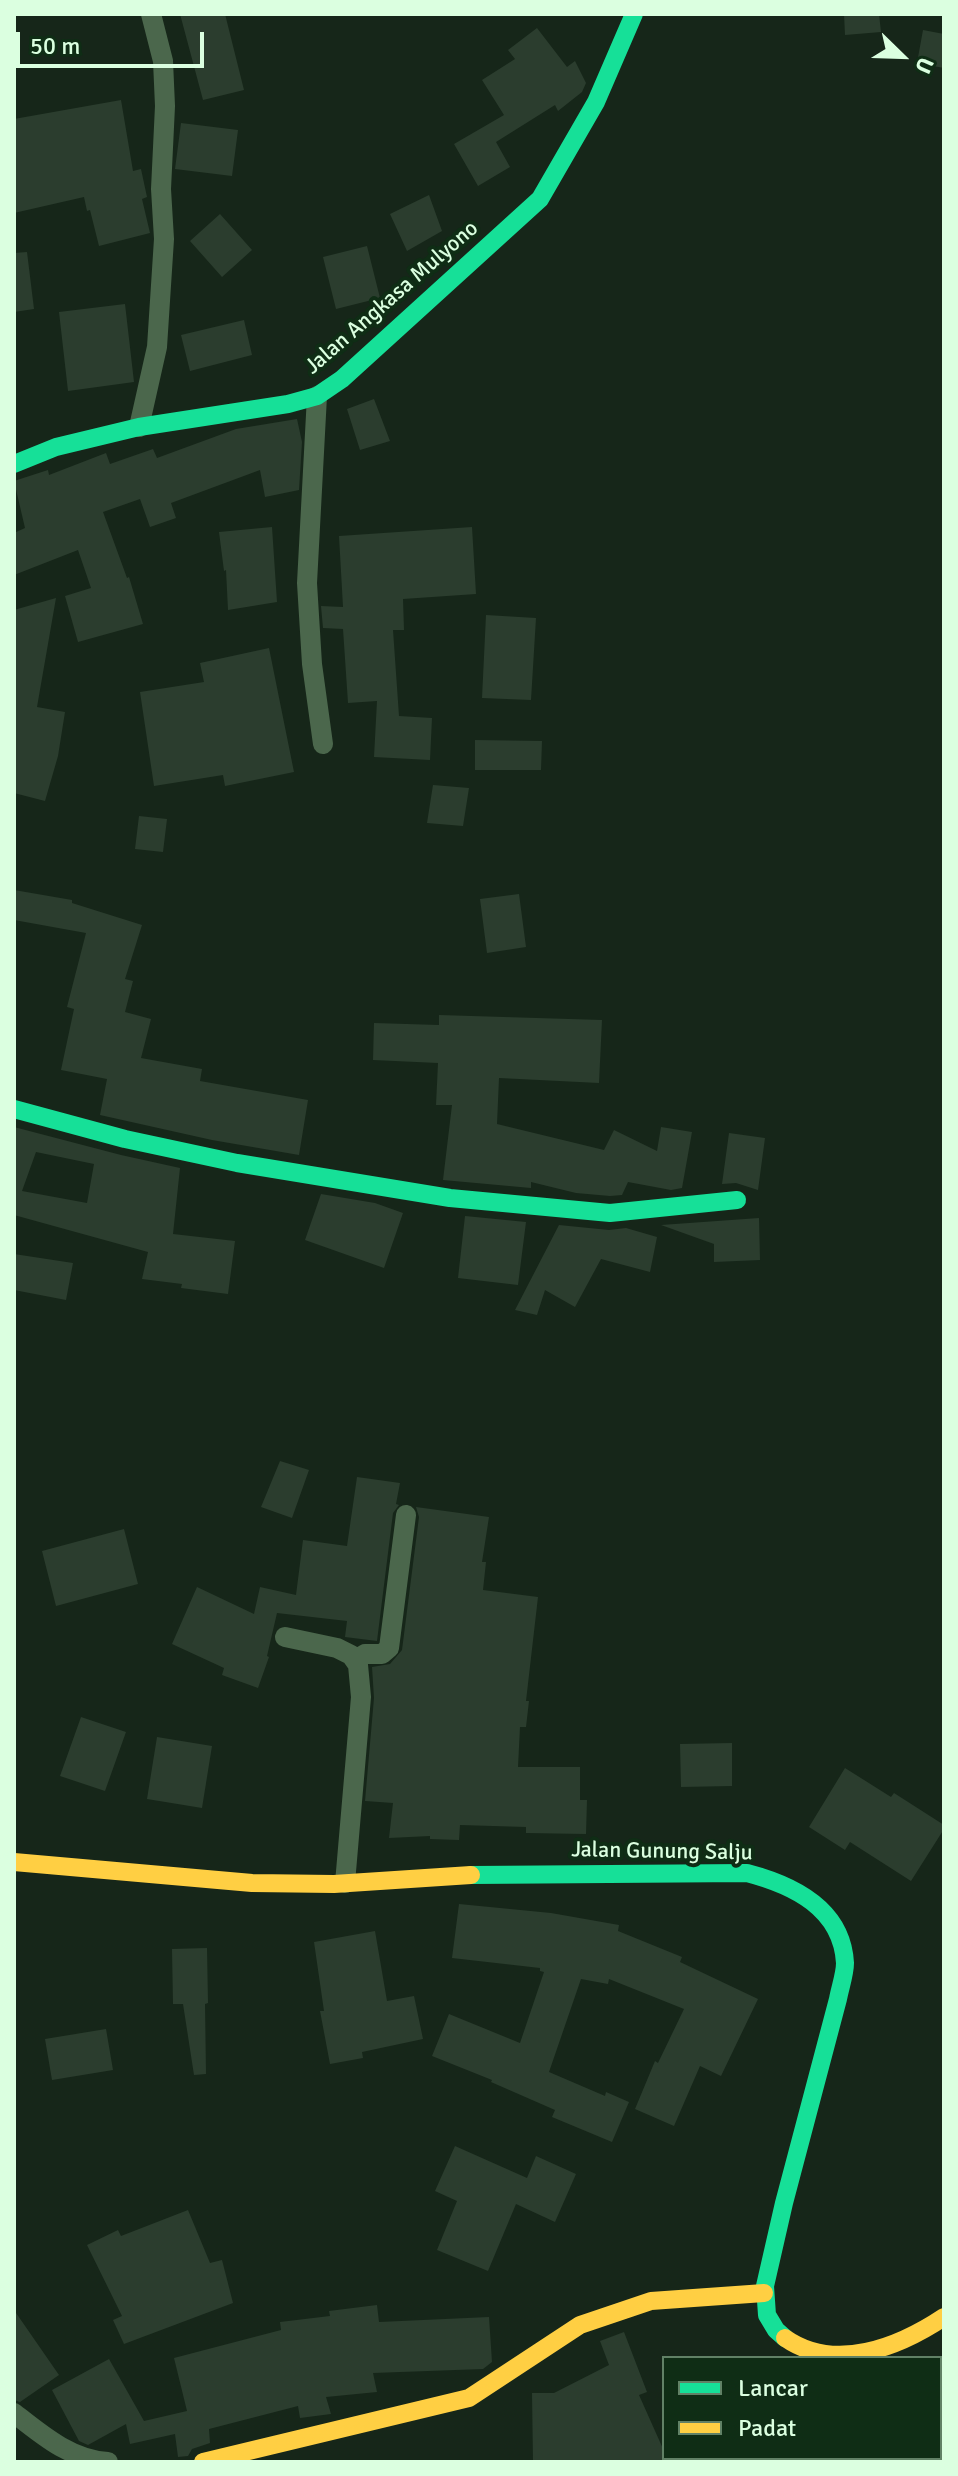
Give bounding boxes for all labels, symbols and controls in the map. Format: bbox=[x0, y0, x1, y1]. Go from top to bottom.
scale bar bbox=[20, 16, 208, 66]
north arrow bbox=[862, 16, 942, 96]
text: 50 m bbox=[30, 31, 80, 61]
text: U bbox=[909, 53, 940, 78]
street label: Jalan Angkasa Mulyono bbox=[300, 216, 484, 380]
street label: Jalan Gunung Salju bbox=[571, 1837, 753, 1867]
legend bbox=[662, 2356, 942, 2460]
text: Lancar bbox=[738, 2373, 808, 2403]
text: Padat bbox=[738, 2413, 796, 2443]

